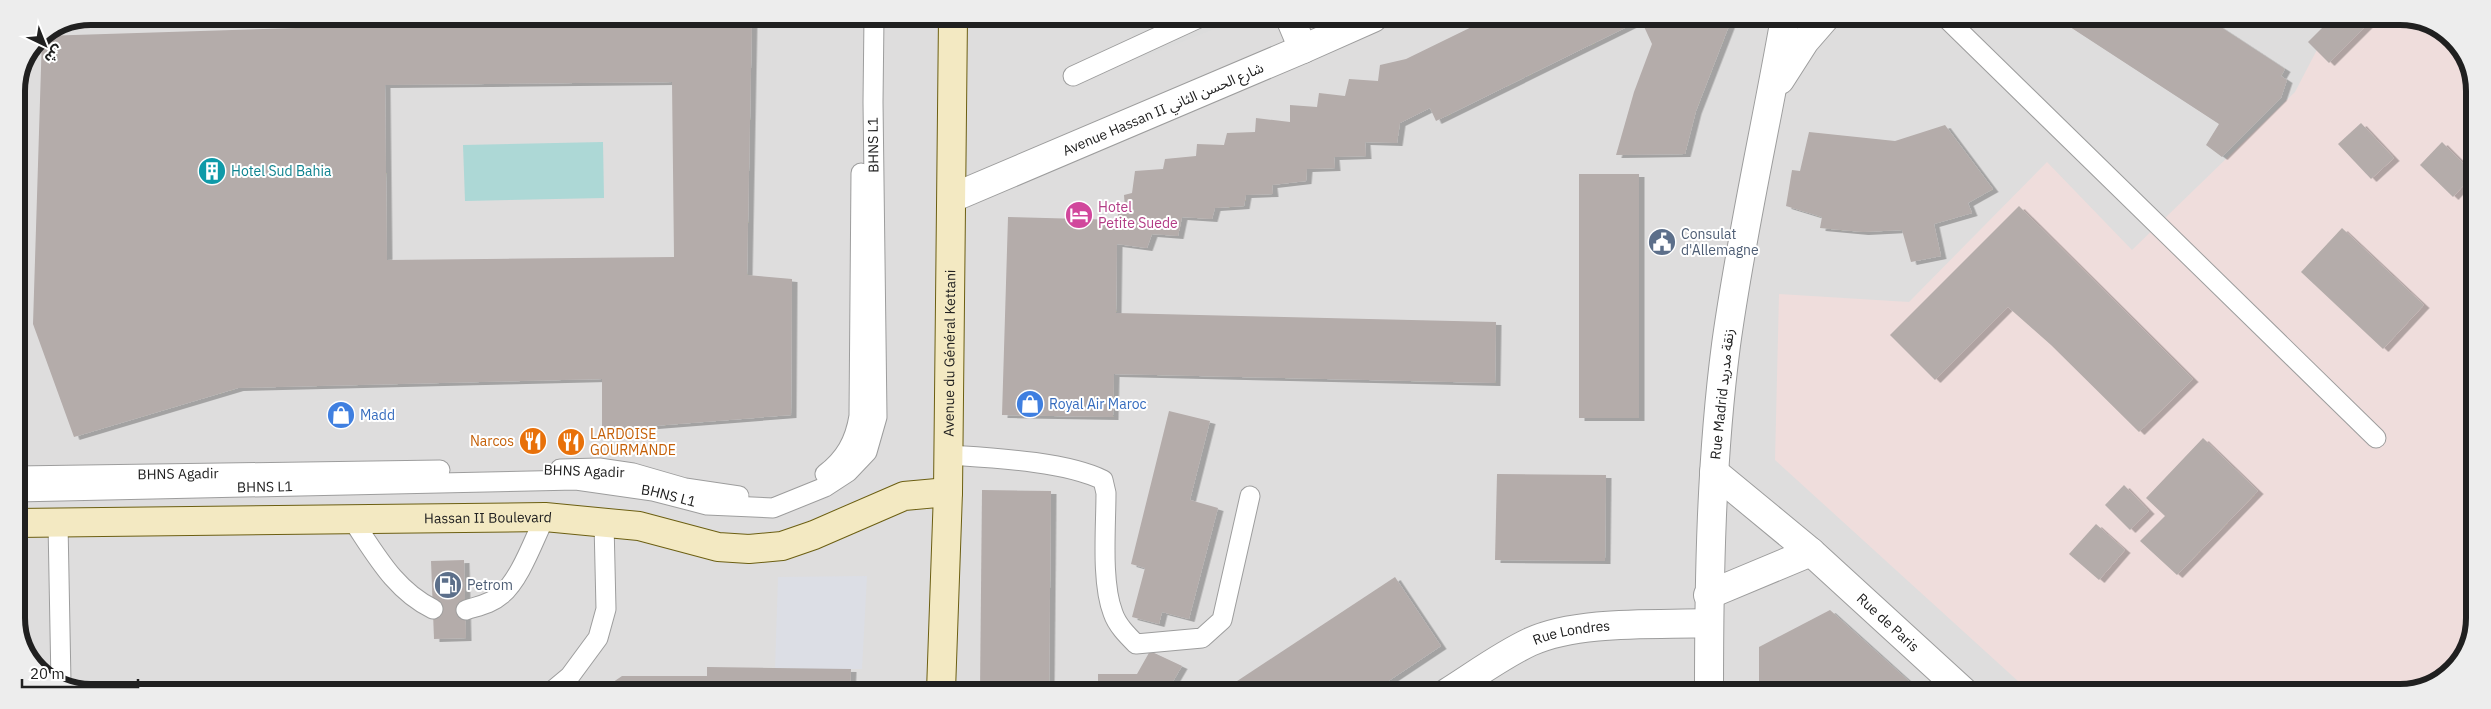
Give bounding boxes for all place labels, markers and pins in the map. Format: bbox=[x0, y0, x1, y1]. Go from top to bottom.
building icon: Hotel Sud Bahia bbox=[197, 156, 227, 186]
place label: Hotel Sud Bahia bbox=[231, 162, 332, 180]
place label: Hotel Petite Suede bbox=[1098, 198, 1178, 232]
hotel icon: Hotel Petite Suede bbox=[1064, 200, 1094, 230]
place label: Consulat d'Allemagne bbox=[1681, 225, 1759, 259]
public building icon: Consulat d'Allemagne bbox=[1647, 227, 1677, 257]
shop icon: Royal Air Maroc bbox=[1015, 389, 1045, 419]
place label: Royal Air Maroc bbox=[1049, 395, 1147, 413]
shop icon: Madd bbox=[326, 400, 356, 430]
place label: Madd bbox=[360, 406, 395, 424]
place label: LARDOISE GOURMANDE bbox=[590, 425, 676, 459]
restaurant icon: Narcos bbox=[518, 426, 548, 456]
restaurant icon: LARDOISE GOURMANDE bbox=[556, 427, 586, 457]
place label: Narcos bbox=[470, 432, 514, 450]
fuel station icon: Petrom bbox=[433, 570, 463, 600]
place label: Petrom bbox=[467, 576, 513, 594]

